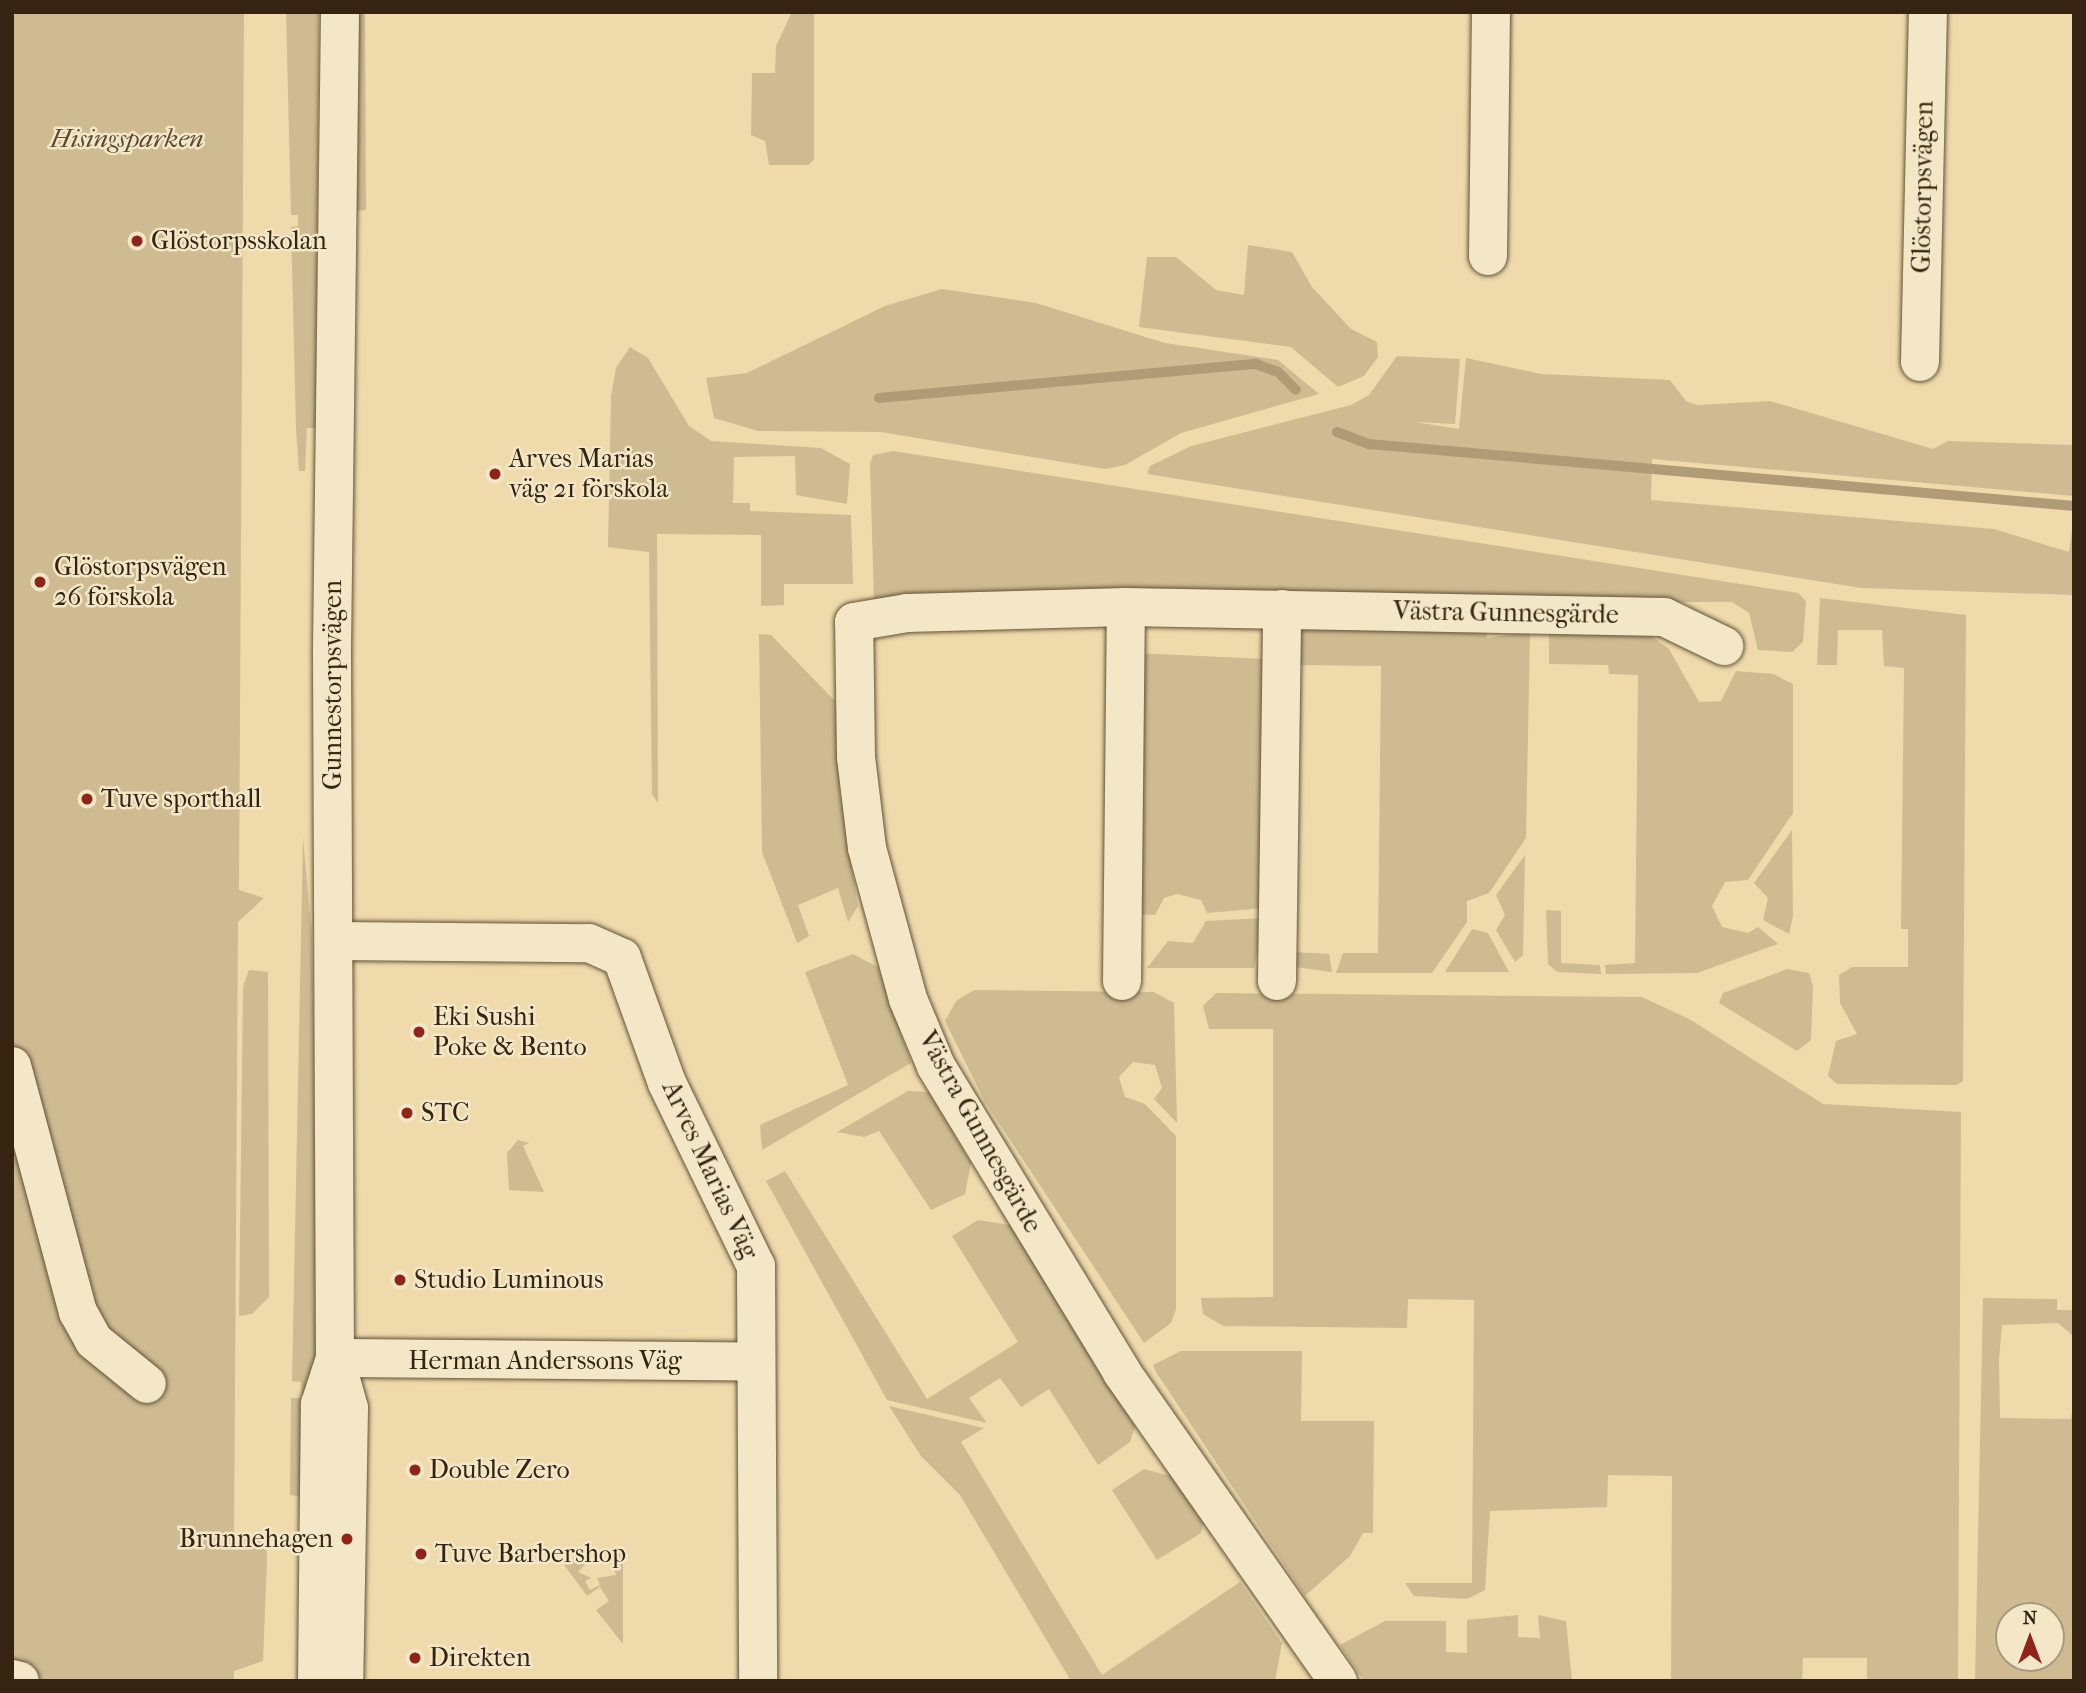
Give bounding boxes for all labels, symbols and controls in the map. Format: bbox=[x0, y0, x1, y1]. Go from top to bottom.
street label: Glöstorpsvägen bbox=[1906, 100, 1940, 274]
park label: Hisingsparken bbox=[50, 123, 204, 155]
place label: Glöstorpsskolan bbox=[151, 225, 327, 257]
marker: Glöstorpsskolan bbox=[129, 233, 145, 249]
place label: Arves Marias väg 21 förskola bbox=[509, 443, 668, 504]
marker: Arves Marias väg 21 förskola bbox=[487, 466, 503, 482]
place label: Glöstorpsvägen 26 förskola bbox=[54, 551, 227, 612]
marker: Glöstorpsvägen 26 förskola bbox=[32, 574, 48, 590]
street label: Gunnestorpsvägen bbox=[317, 580, 349, 790]
street label: Västra Gunnesgärde bbox=[1393, 595, 1619, 631]
place label: Tuve sporthall bbox=[101, 783, 262, 815]
marker: Tuve sporthall bbox=[79, 791, 95, 807]
place label: Eki Sushi Poke & Bento bbox=[433, 1001, 587, 1062]
marker: Eki Sushi Poke & Bento bbox=[411, 1024, 427, 1040]
street label: Västra Gunnesgärde bbox=[912, 1026, 1048, 1238]
street label: Arves Marias Väg bbox=[655, 1076, 765, 1264]
place label: STC bbox=[421, 1097, 469, 1129]
marker: STC bbox=[399, 1105, 415, 1121]
place label: Studio Luminous bbox=[414, 1264, 604, 1296]
marker: Studio Luminous bbox=[392, 1272, 408, 1288]
street label: Herman Anderssons Väg bbox=[408, 1345, 682, 1377]
place label: Double Zero bbox=[429, 1454, 570, 1486]
marker: Double Zero bbox=[407, 1462, 423, 1478]
place label: Brunnehagen bbox=[179, 1523, 333, 1555]
marker: Brunnehagen bbox=[339, 1531, 355, 1547]
place label: Tuve Barbershop bbox=[435, 1538, 626, 1570]
marker: Tuve Barbershop bbox=[413, 1546, 429, 1562]
north arrow bbox=[1995, 1602, 2065, 1672]
text: N bbox=[2023, 1607, 2037, 1629]
place label: Direkten bbox=[429, 1642, 531, 1674]
marker: Direkten bbox=[407, 1650, 423, 1666]

